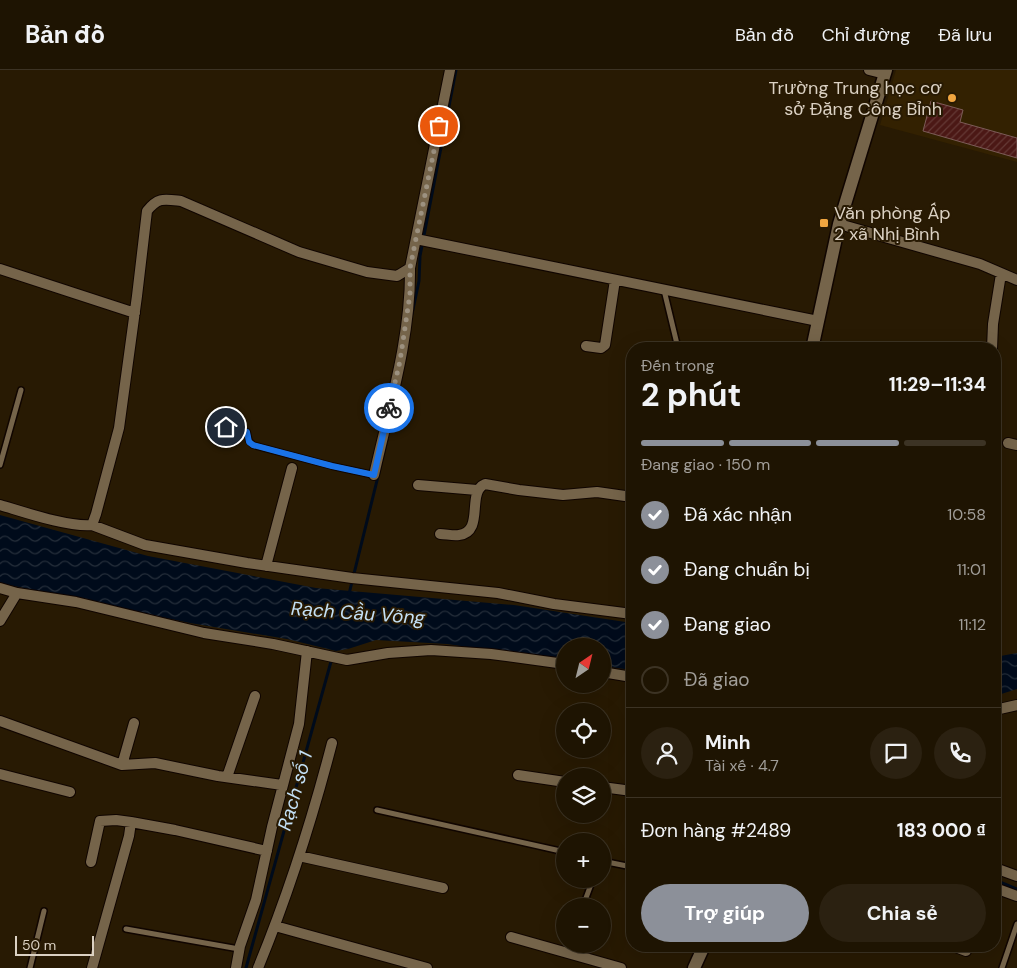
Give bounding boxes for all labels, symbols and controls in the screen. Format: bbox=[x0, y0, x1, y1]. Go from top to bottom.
text: Bản đồ bbox=[25, 19, 105, 50]
text: Bản đồ bbox=[735, 23, 794, 47]
text: Chỉ đường bbox=[822, 23, 910, 47]
text: Đã lưu bbox=[938, 23, 992, 47]
place label: Trường Trung học cơ sở Đặng Công Bỉnh bbox=[768, 76, 942, 121]
marker: Trường Trung học cơ sở Đặng Công Bỉnh bbox=[946, 92, 958, 104]
pin bbox=[418, 105, 460, 147]
icon: bag bbox=[425, 112, 453, 140]
place label: Văn phòng Ấp 2 xã Nhị Bình bbox=[834, 201, 951, 246]
marker: Văn phòng Ấp 2 xã Nhị Bình bbox=[818, 217, 830, 229]
text: Đến trong bbox=[641, 355, 714, 376]
text: 11:29–11:34 bbox=[889, 372, 986, 397]
text: 2 phút bbox=[641, 374, 741, 416]
courier bbox=[364, 383, 414, 433]
icon: bike bbox=[375, 394, 403, 422]
pin bbox=[205, 406, 247, 448]
icon: home bbox=[212, 413, 240, 441]
text: Đang giao · 150 m bbox=[641, 454, 770, 475]
icon: check bbox=[641, 501, 669, 529]
text: Đã xác nhận bbox=[684, 502, 792, 527]
text: 10:58 bbox=[947, 504, 986, 525]
icon: check bbox=[641, 556, 669, 584]
text: Đang chuẩn bị bbox=[684, 557, 810, 582]
text: 11:01 bbox=[957, 559, 986, 580]
water label: Rạch Cầu Võng bbox=[290, 596, 426, 630]
icon: check bbox=[641, 611, 669, 639]
text: Đang giao bbox=[684, 612, 771, 637]
text: 11:12 bbox=[959, 614, 986, 635]
north arrow bbox=[556, 638, 611, 692]
map controls bbox=[556, 638, 611, 953]
text: Đã giao bbox=[684, 667, 750, 692]
button: locate bbox=[556, 703, 611, 758]
button: person bbox=[641, 727, 693, 779]
button: chat bbox=[870, 727, 922, 779]
button: phone bbox=[934, 727, 986, 779]
text: Minh bbox=[705, 730, 751, 755]
water label: Rạch số 1 bbox=[272, 748, 318, 833]
text: Tài xế · 4.7 bbox=[705, 755, 779, 776]
button: layers bbox=[556, 768, 611, 823]
text: Đơn hàng #2489 bbox=[641, 818, 791, 843]
text: 183 000 ₫ bbox=[897, 818, 986, 843]
button: + bbox=[556, 833, 611, 888]
button: Trợ giúp bbox=[641, 884, 809, 942]
button: Chia sẻ bbox=[819, 884, 986, 942]
button: − bbox=[556, 898, 611, 953]
scale bar bbox=[15, 933, 94, 956]
text: 50 m bbox=[22, 936, 56, 954]

